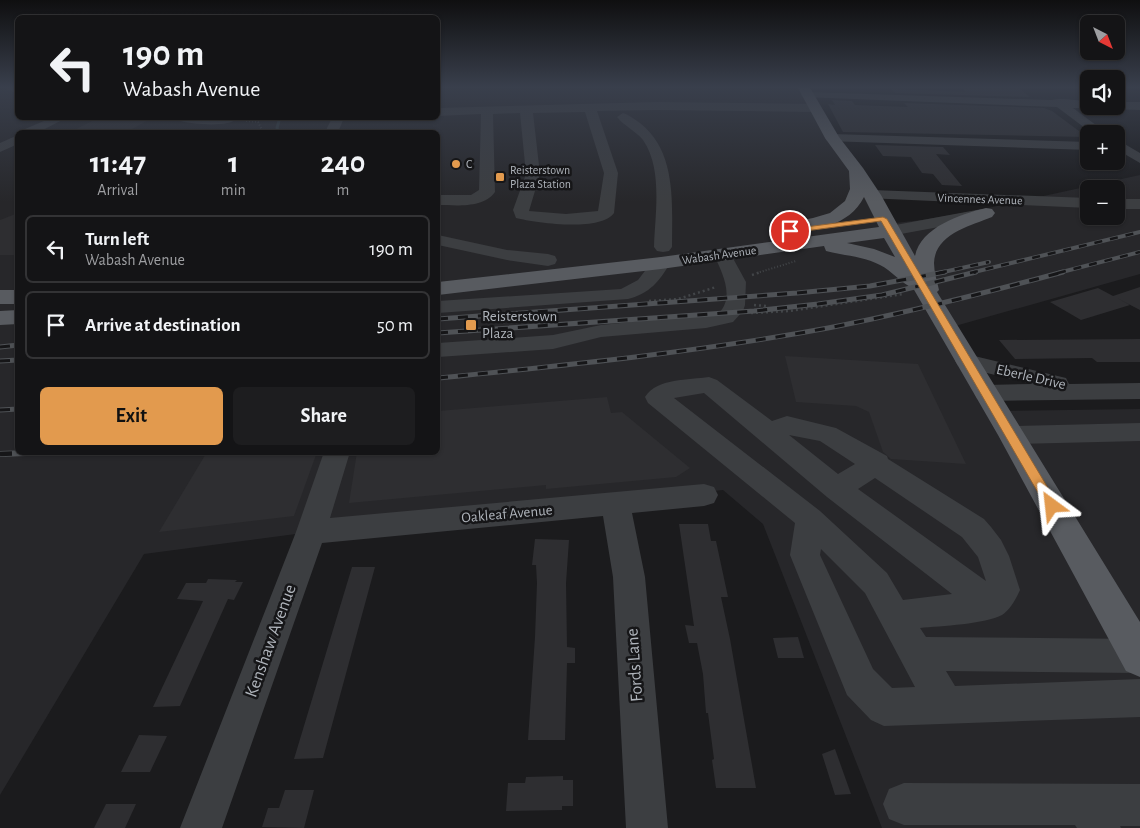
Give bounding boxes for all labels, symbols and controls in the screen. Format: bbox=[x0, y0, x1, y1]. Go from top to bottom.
north arrow bbox=[1080, 15, 1125, 60]
map controls bbox=[1080, 15, 1125, 225]
icon: left bbox=[40, 35, 105, 100]
text: 190 m bbox=[123, 37, 204, 72]
button: sound bbox=[1080, 70, 1125, 115]
text: Wabash Avenue bbox=[123, 78, 260, 100]
button: + bbox=[1080, 125, 1125, 170]
text: 11:47 bbox=[90, 148, 146, 178]
text: 1 bbox=[228, 148, 239, 178]
text: 240 bbox=[320, 148, 365, 178]
marker: C bbox=[450, 158, 462, 170]
place label: C bbox=[466, 158, 472, 170]
place label: Reisterstown Plaza Station bbox=[510, 164, 571, 190]
marker: Reisterstown Plaza Station bbox=[494, 171, 506, 183]
button: − bbox=[1080, 180, 1125, 225]
text: Arrival bbox=[97, 182, 138, 198]
text: min bbox=[221, 182, 246, 198]
text: m bbox=[336, 182, 349, 198]
street label: Vincennes Avenue bbox=[937, 192, 1023, 206]
pin bbox=[769, 210, 811, 252]
icon: arrive bbox=[776, 217, 804, 245]
text: Turn left bbox=[85, 230, 149, 249]
icon: left bbox=[42, 235, 70, 263]
text: 190 m bbox=[369, 240, 413, 259]
street label: Wabash Avenue bbox=[681, 244, 757, 266]
text: Wabash Avenue bbox=[85, 252, 185, 268]
place label: Reisterstown Plaza bbox=[482, 309, 557, 341]
icon: arrive bbox=[42, 311, 70, 339]
text: Arrive at destination bbox=[85, 316, 241, 335]
text: 50 m bbox=[377, 316, 413, 335]
marker: Reisterstown Plaza bbox=[464, 318, 478, 332]
street label: Eberle Drive bbox=[995, 362, 1067, 392]
button: Exit bbox=[40, 387, 223, 445]
button: Share bbox=[233, 387, 415, 445]
position arrow bbox=[1025, 479, 1077, 531]
street label: Oakleaf Avenue bbox=[461, 503, 553, 525]
street label: Kenshaw Avenue bbox=[242, 582, 300, 700]
street label: Fords Lane bbox=[623, 628, 647, 702]

